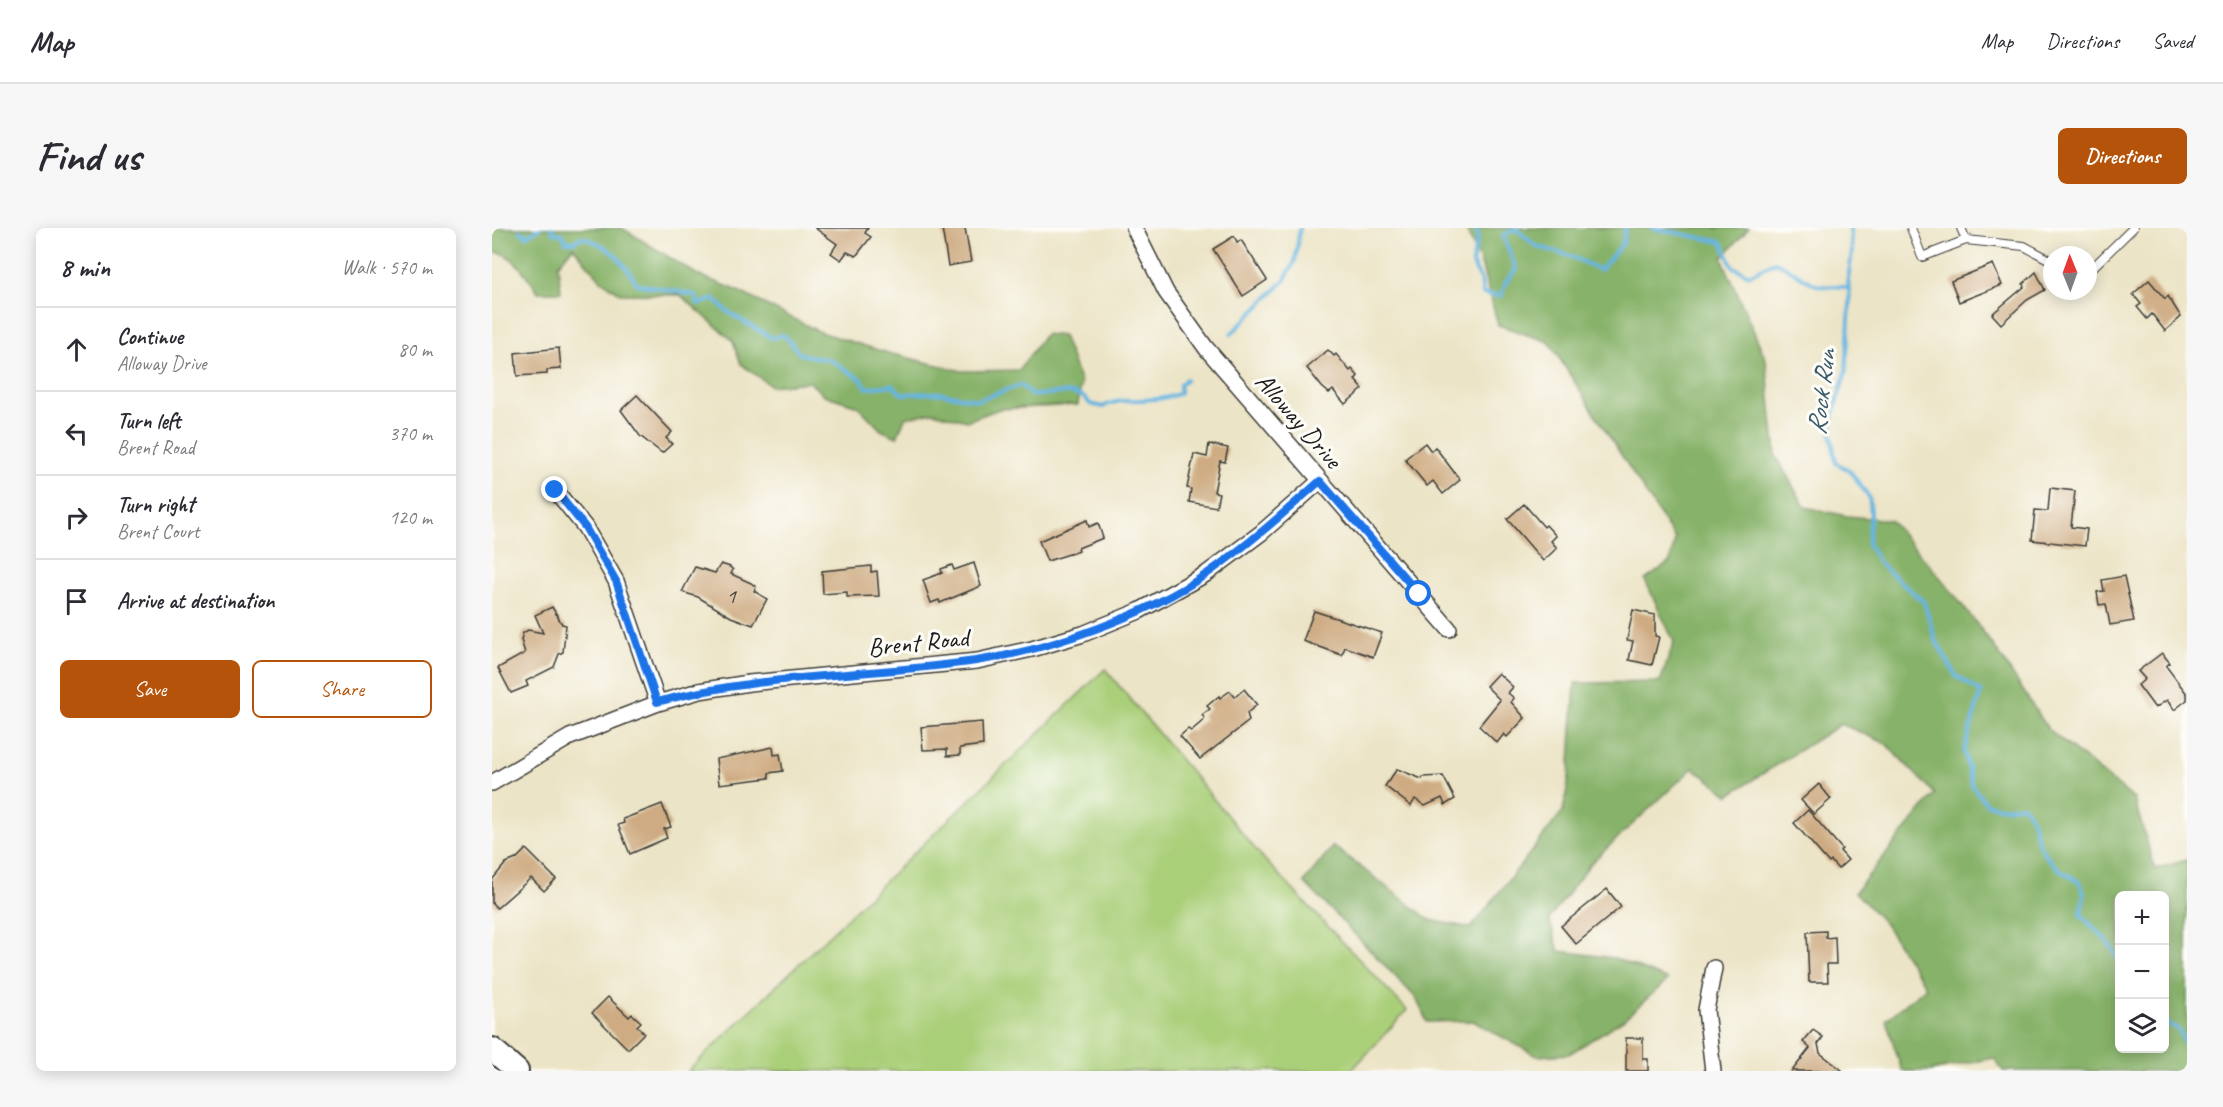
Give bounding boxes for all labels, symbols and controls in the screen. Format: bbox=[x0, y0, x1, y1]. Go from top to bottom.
text: Map bbox=[30, 24, 73, 59]
text: Map bbox=[1981, 28, 2013, 54]
text: Directions bbox=[2046, 28, 2119, 54]
text: Saved bbox=[2152, 28, 2193, 54]
button: Directions bbox=[2058, 128, 2187, 184]
text: Find us bbox=[36, 130, 141, 183]
north arrow bbox=[2043, 246, 2097, 300]
text: 8 min bbox=[60, 251, 110, 284]
text: Walk · 570 m bbox=[342, 255, 432, 280]
text: Continue bbox=[117, 323, 183, 351]
icon: ahead bbox=[60, 333, 93, 366]
text: 80 m bbox=[398, 337, 432, 362]
water label: Rock Run bbox=[1799, 345, 1843, 436]
text: Alloway Drive bbox=[117, 351, 207, 376]
street label: Alloway Drive bbox=[1248, 366, 1351, 477]
text: Turn left bbox=[117, 407, 181, 435]
icon: left bbox=[60, 417, 93, 450]
text: 370 m bbox=[389, 421, 432, 446]
text: Brent Road bbox=[117, 435, 195, 460]
route end bbox=[541, 476, 567, 502]
text: Turn right bbox=[117, 491, 194, 519]
icon: right bbox=[60, 501, 93, 534]
text: 120 m bbox=[389, 505, 432, 530]
text: Brent Court bbox=[117, 519, 199, 544]
route start bbox=[1405, 580, 1431, 606]
house number: 1 bbox=[726, 582, 737, 610]
icon: arrive bbox=[60, 585, 93, 618]
text: Arrive at destination bbox=[117, 587, 274, 615]
street label: Brent Road bbox=[866, 620, 974, 664]
button: Save bbox=[60, 660, 240, 718]
button: Share bbox=[252, 660, 432, 718]
map controls bbox=[2115, 891, 2169, 1053]
button: + bbox=[2115, 891, 2169, 945]
button: − bbox=[2115, 945, 2169, 999]
button: layers bbox=[2115, 999, 2169, 1053]

